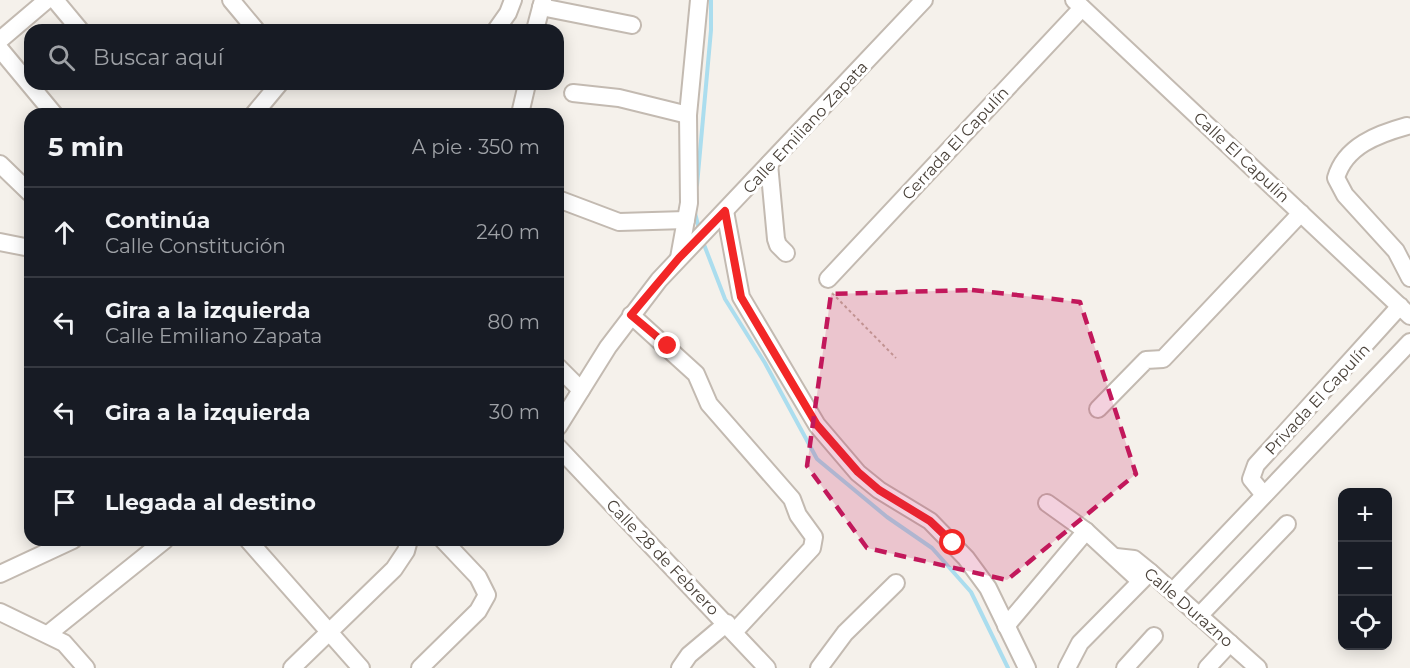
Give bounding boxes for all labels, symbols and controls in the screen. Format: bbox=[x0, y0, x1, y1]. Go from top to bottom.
search box bbox=[24, 24, 564, 90]
icon: search bbox=[45, 41, 78, 74]
text: Buscar aquí bbox=[93, 44, 224, 71]
street label: Calle Emiliano Zapata bbox=[739, 57, 872, 197]
street label: Cerrada El Capulín bbox=[898, 83, 1013, 204]
street label: Calle El Capulín bbox=[1190, 108, 1293, 207]
text: 5 min bbox=[48, 131, 124, 163]
text: A pie · 350 m bbox=[412, 135, 540, 159]
text: Continúa bbox=[105, 207, 210, 234]
icon: ahead bbox=[48, 216, 81, 249]
text: 240 m bbox=[476, 220, 540, 244]
text: Calle Constitución bbox=[105, 234, 286, 258]
text: Gira a la izquierda bbox=[105, 297, 311, 324]
icon: left bbox=[48, 306, 81, 339]
text: 80 m bbox=[488, 310, 540, 334]
text: Calle Emiliano Zapata bbox=[105, 324, 322, 348]
route end bbox=[654, 332, 680, 358]
street label: Privada El Capulín bbox=[1261, 340, 1374, 459]
icon: left bbox=[48, 396, 81, 429]
text: Gira a la izquierda bbox=[105, 399, 311, 426]
text: 30 m bbox=[489, 400, 540, 424]
icon: arrive bbox=[48, 486, 81, 519]
map controls bbox=[1338, 488, 1392, 650]
button: + bbox=[1338, 488, 1392, 542]
text: Llegada al destino bbox=[105, 489, 316, 516]
street label: Calle 28 de Febrero bbox=[602, 495, 723, 619]
route start bbox=[939, 529, 965, 555]
button: − bbox=[1338, 542, 1392, 596]
street label: Calle Durazno bbox=[1140, 564, 1237, 651]
button: locate bbox=[1338, 596, 1392, 650]

